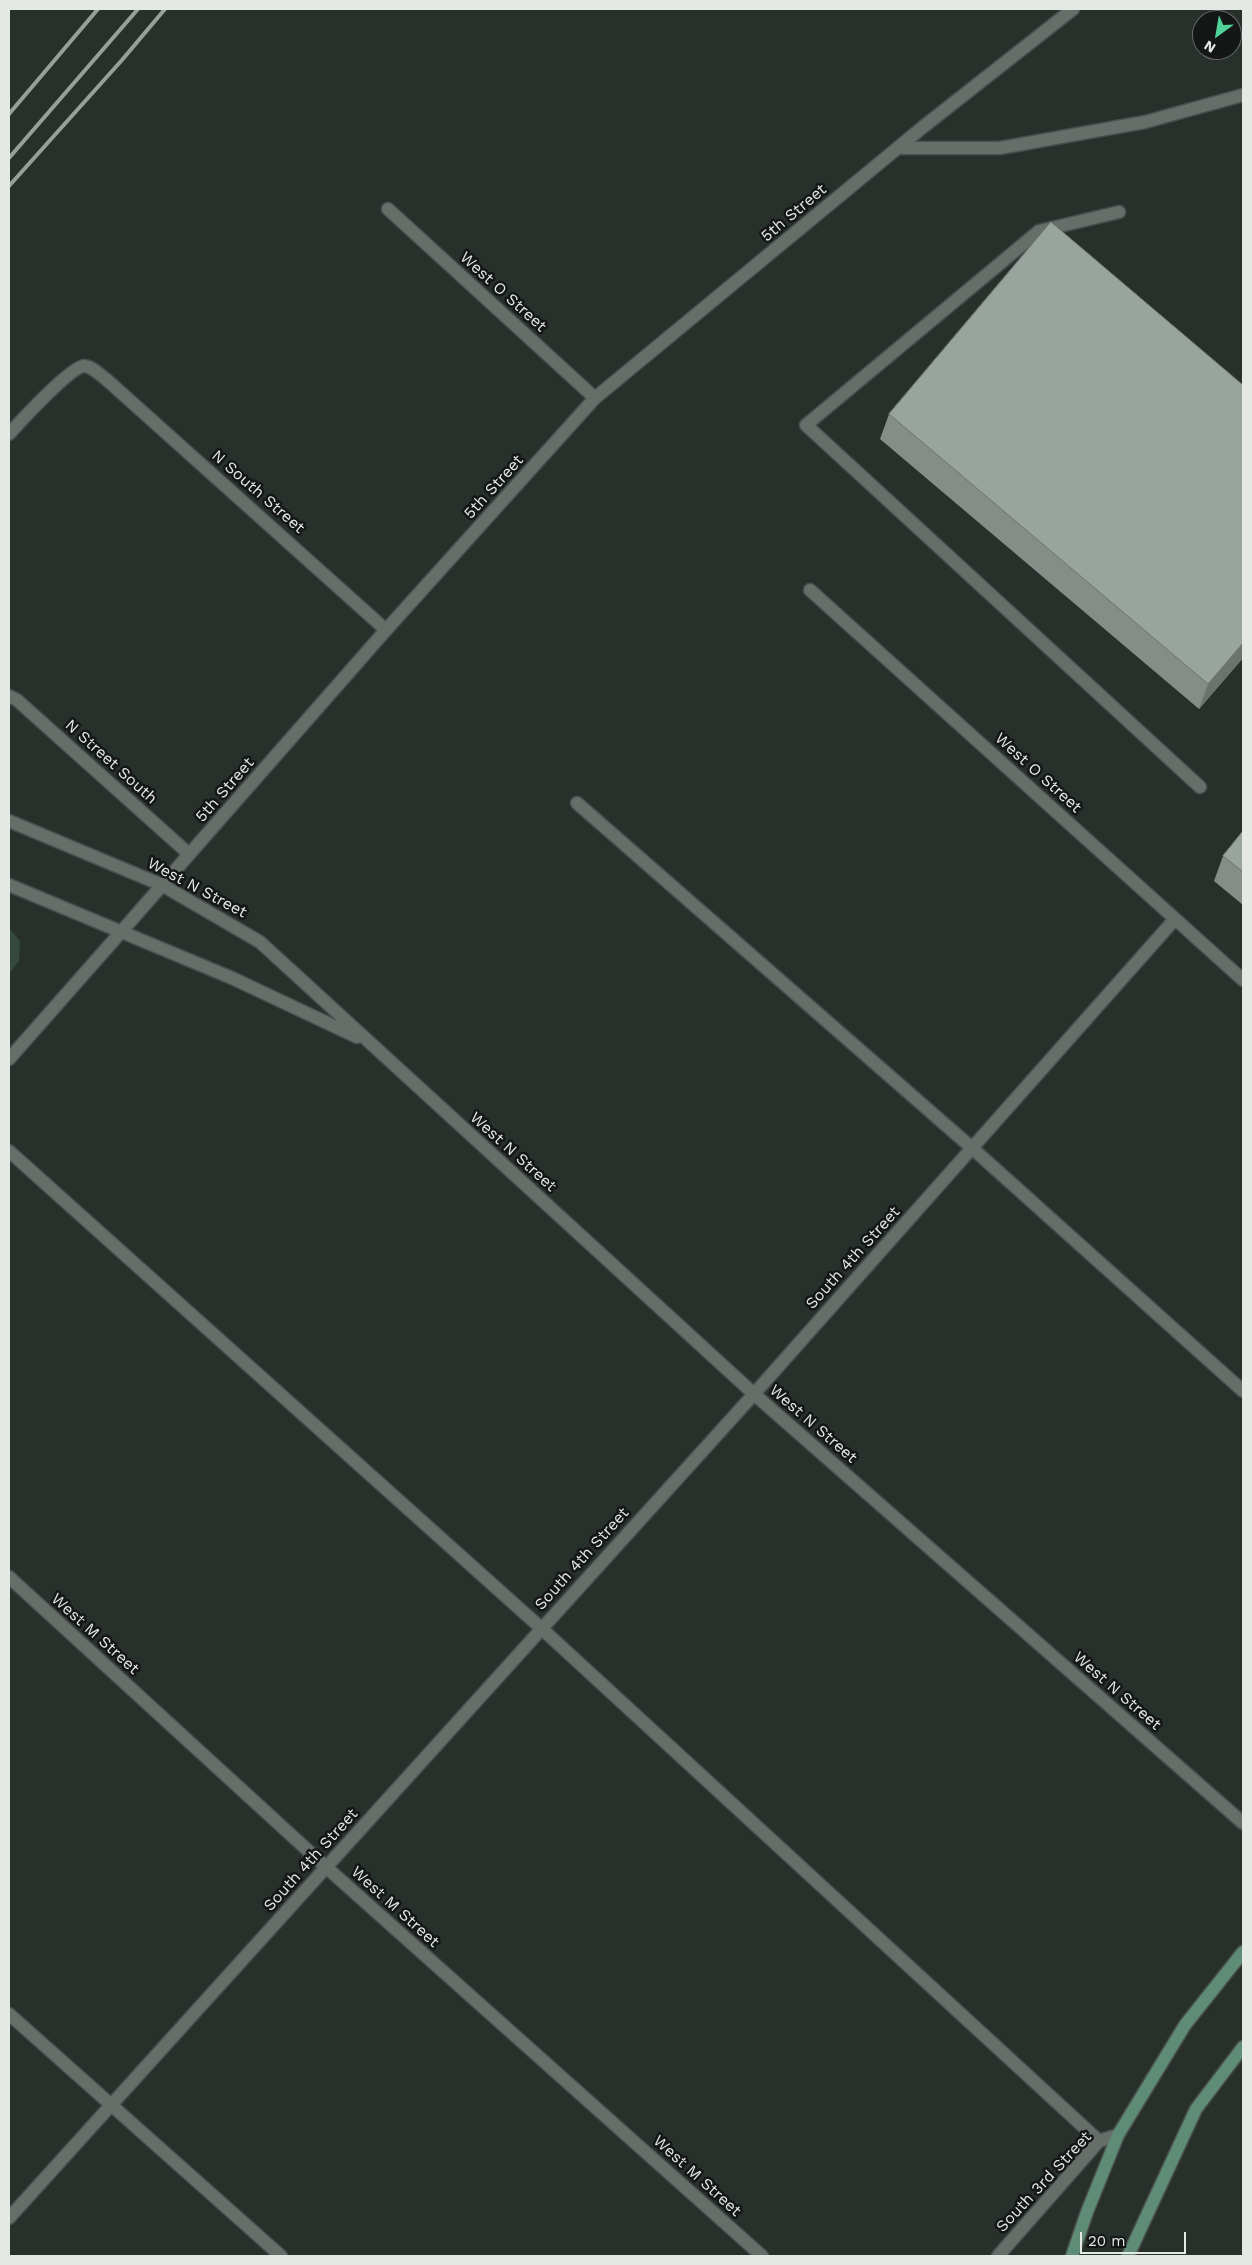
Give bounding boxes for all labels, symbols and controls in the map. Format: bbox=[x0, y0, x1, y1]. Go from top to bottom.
north arrow bbox=[1192, 10, 1242, 60]
text: N bbox=[1201, 37, 1218, 56]
street label: 5th Street bbox=[757, 180, 831, 246]
street label: West O Street bbox=[456, 248, 550, 336]
street label: N South Street bbox=[207, 446, 309, 538]
street label: 5th Street bbox=[460, 451, 528, 523]
street label: N Street South bbox=[61, 716, 161, 808]
street label: West O Street bbox=[991, 729, 1085, 817]
street label: 5th Street bbox=[192, 754, 258, 826]
street label: West N Street bbox=[144, 854, 250, 922]
street label: West N Street bbox=[466, 1108, 560, 1196]
street label: South 4th Street bbox=[802, 1203, 904, 1313]
street label: West N Street bbox=[765, 1381, 861, 1467]
street label: South 4th Street bbox=[531, 1504, 633, 1614]
street label: West M Street bbox=[47, 1589, 143, 1679]
street label: West N Street bbox=[1069, 1648, 1165, 1734]
street label: South 4th Street bbox=[260, 1805, 362, 1915]
street label: West M Street bbox=[347, 1862, 443, 1952]
street label: South 3rd Street bbox=[992, 2128, 1096, 2236]
street label: West M Street bbox=[649, 2131, 745, 2221]
scale bar bbox=[1082, 2222, 1188, 2254]
text: 20 m bbox=[1088, 2232, 1126, 2250]

